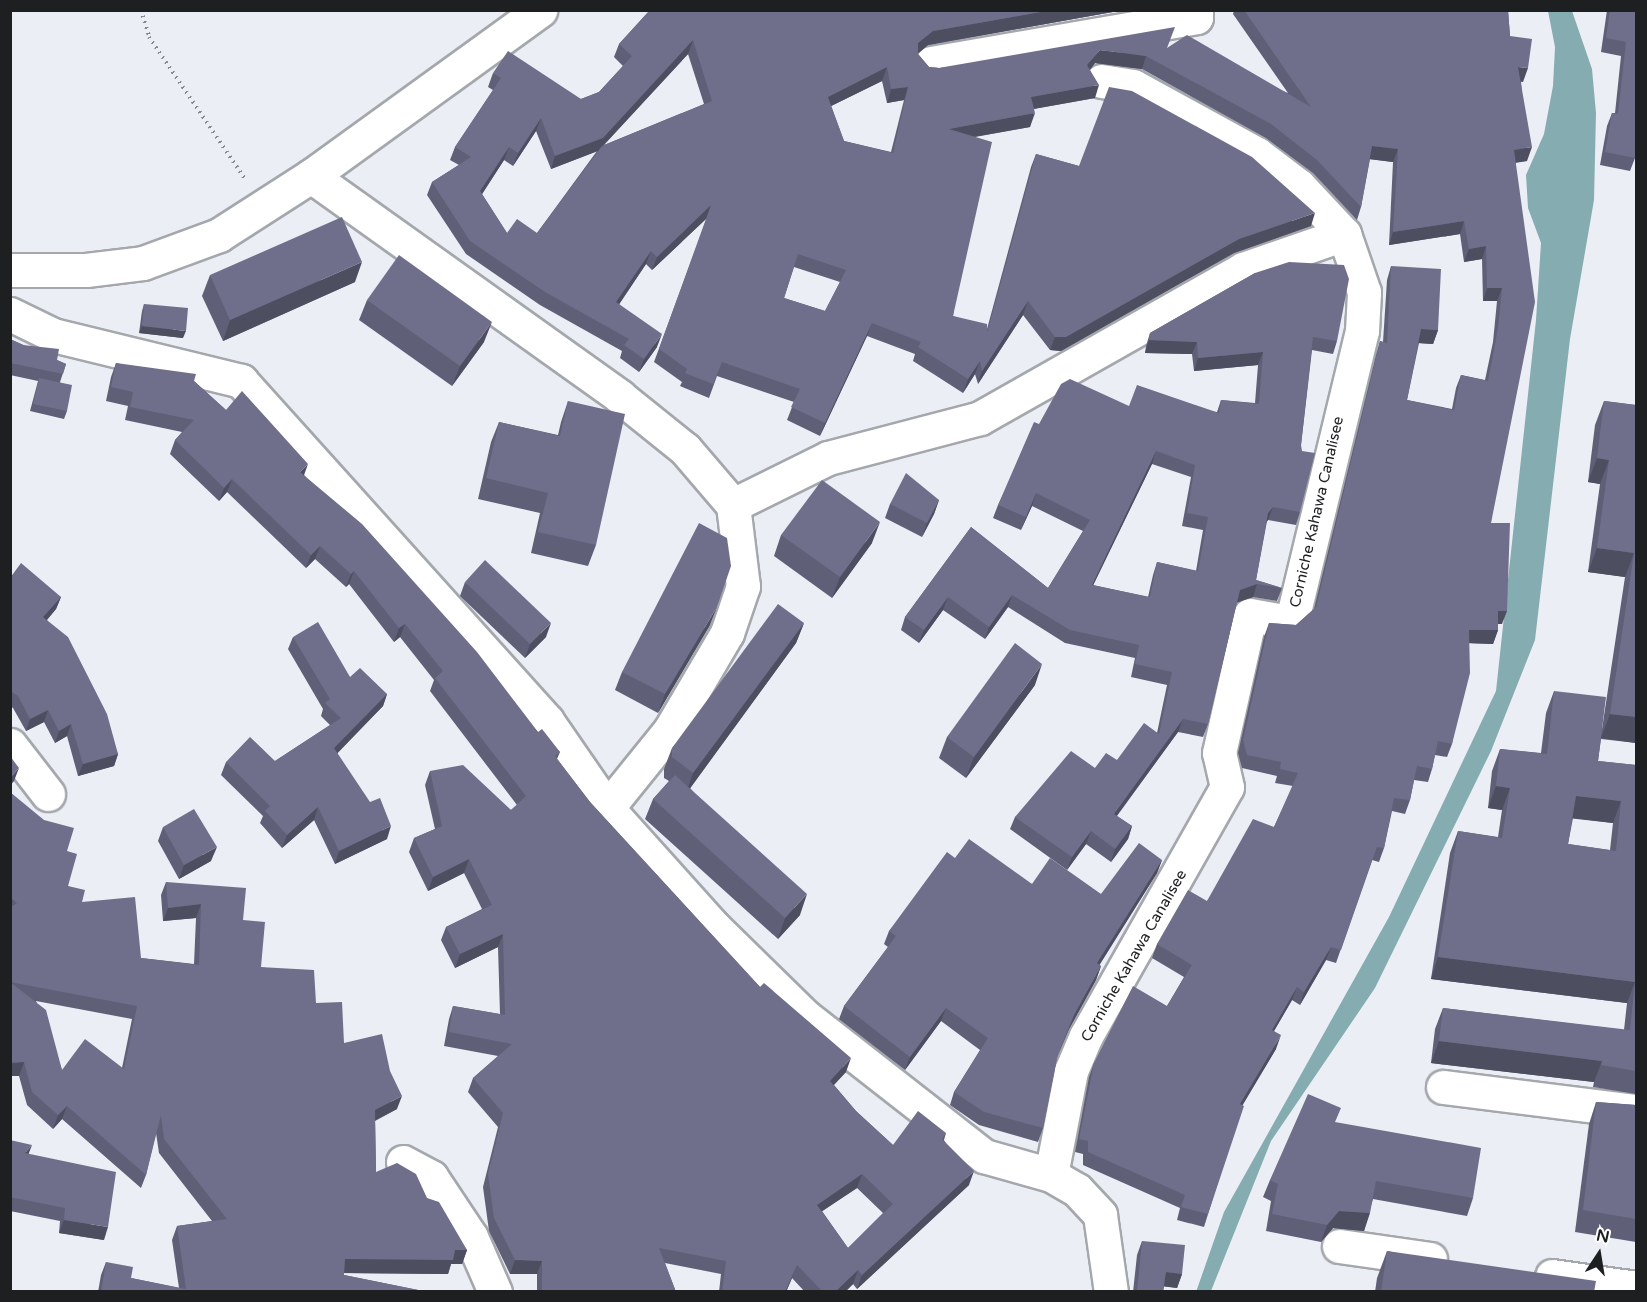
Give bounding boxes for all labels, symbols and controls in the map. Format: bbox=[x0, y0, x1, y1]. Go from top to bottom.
street label: Corniche Kahawa Canalisee bbox=[1286, 415, 1348, 609]
street label: Corniche Kahawa Canalisee bbox=[1077, 867, 1191, 1045]
north arrow bbox=[1569, 1224, 1629, 1284]
text: N bbox=[1594, 1225, 1611, 1248]

